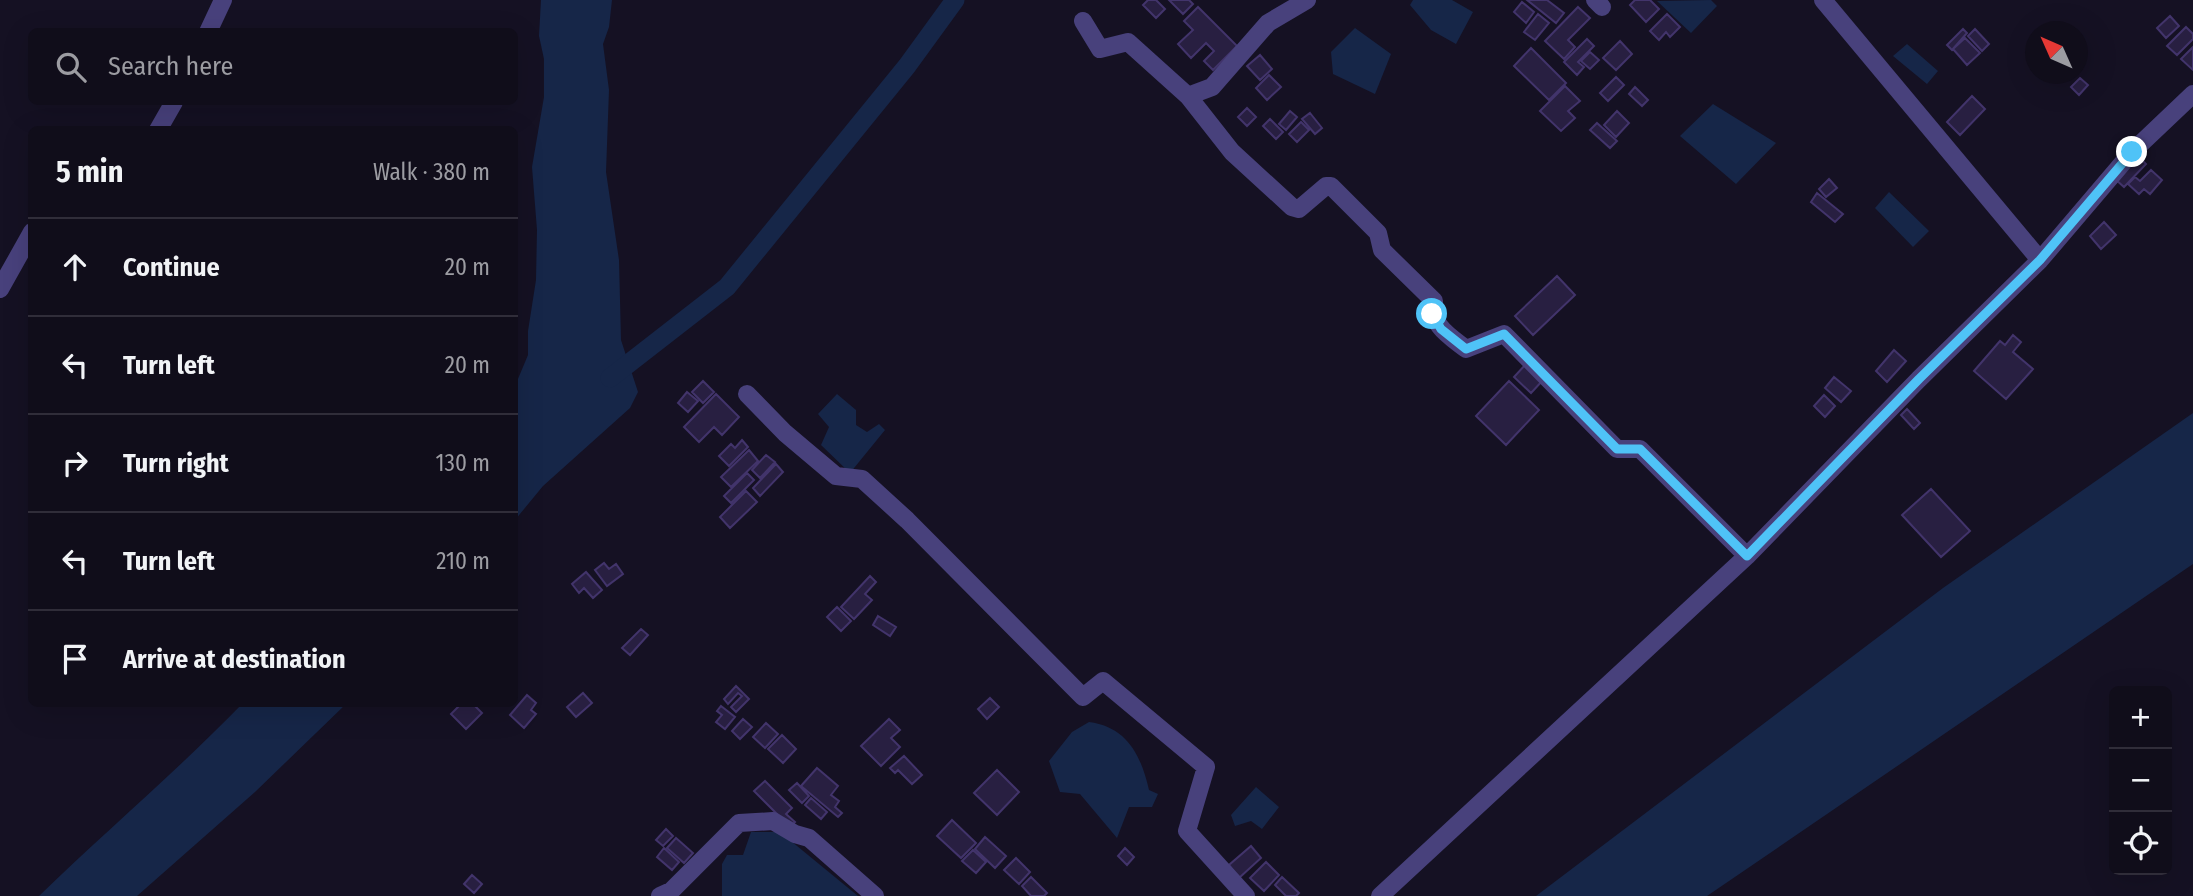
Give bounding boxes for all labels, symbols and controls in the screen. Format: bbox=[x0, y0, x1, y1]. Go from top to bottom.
north arrow bbox=[2025, 21, 2088, 84]
search box bbox=[28, 28, 518, 105]
icon: search bbox=[52, 48, 90, 86]
text: Search here bbox=[108, 51, 233, 82]
route end bbox=[2116, 136, 2147, 167]
text: 5 min bbox=[56, 154, 123, 190]
text: Walk · 380 m bbox=[373, 158, 490, 186]
icon: ahead bbox=[56, 248, 94, 286]
text: Continue bbox=[123, 252, 220, 283]
text: 20 m bbox=[445, 253, 490, 281]
route start bbox=[1416, 298, 1447, 329]
icon: left bbox=[56, 346, 94, 384]
text: Turn left bbox=[123, 350, 215, 381]
text: 20 m bbox=[445, 351, 490, 379]
icon: right bbox=[56, 444, 94, 482]
text: Turn right bbox=[123, 448, 229, 479]
text: 130 m bbox=[436, 449, 490, 477]
icon: left bbox=[56, 542, 94, 580]
text: Turn left bbox=[123, 546, 215, 577]
text: 210 m bbox=[436, 547, 490, 575]
icon: arrive bbox=[56, 640, 94, 678]
text: Arrive at destination bbox=[123, 644, 346, 675]
map controls bbox=[2109, 686, 2172, 875]
button: + bbox=[2109, 686, 2172, 749]
button: − bbox=[2109, 749, 2172, 812]
button: locate bbox=[2109, 812, 2172, 875]

